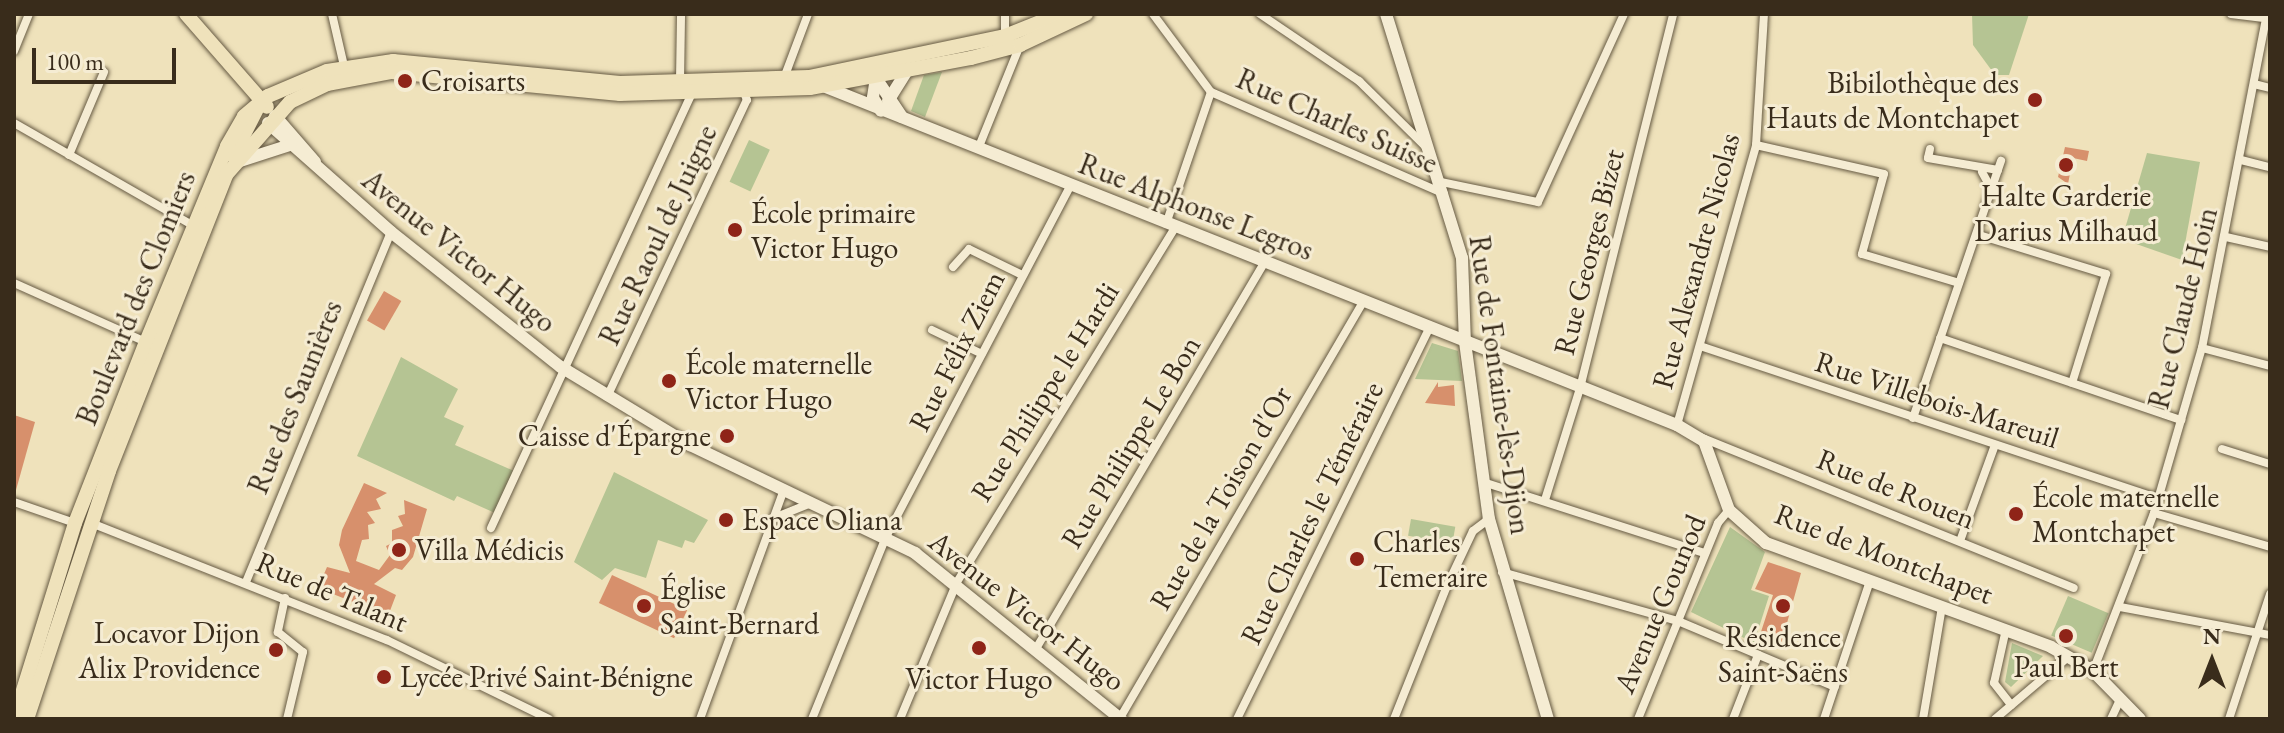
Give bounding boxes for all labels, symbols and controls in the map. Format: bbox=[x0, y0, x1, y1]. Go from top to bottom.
scale bar bbox=[36, 32, 180, 82]
text: 100 m bbox=[46, 46, 104, 77]
street label: Rue Charles Suisse bbox=[1231, 61, 1443, 181]
place label: Croisarts bbox=[421, 63, 525, 99]
place label: Bibilothèque des Hauts de Montchapet bbox=[1766, 65, 2019, 136]
marker: Croisarts bbox=[396, 72, 414, 90]
marker: Bibilothèque des Hauts de Montchapet bbox=[2026, 91, 2044, 109]
street label: Rue Raoul de Juigne bbox=[591, 119, 725, 351]
street label: Rue Alexandre Nicolas bbox=[1645, 129, 1747, 393]
street label: Rue Georges Bizet bbox=[1546, 145, 1632, 359]
street label: Rue Alphonse Legros bbox=[1074, 146, 1318, 268]
marker: Halte Garderie Darius Milhaud bbox=[2057, 156, 2075, 174]
street label: Avenue Victor Hugo bbox=[355, 162, 563, 340]
street label: Boulevard des Clomiers bbox=[69, 166, 203, 430]
place label: Halte Garderie Darius Milhaud bbox=[1974, 178, 2158, 248]
place label: École primaire Victor Hugo bbox=[751, 195, 915, 266]
street label: Rue Claude Hoin bbox=[2141, 204, 2225, 412]
marker: École primaire Victor Hugo bbox=[726, 221, 744, 239]
street label: Rue de Fontaine-lès-Dijon bbox=[1461, 233, 1539, 537]
street label: Rue Félix Ziem bbox=[901, 265, 1013, 437]
street label: Rue Philippe le Hardi bbox=[963, 276, 1127, 508]
street label: Rue des Saunières bbox=[240, 295, 350, 499]
street label: Rue Philippe Le Bon bbox=[1053, 329, 1209, 555]
street label: Rue Villebois-Mareuil bbox=[1811, 344, 2063, 456]
place label: École maternelle Victor Hugo bbox=[685, 346, 872, 416]
marker: École maternelle Victor Hugo bbox=[660, 372, 678, 390]
street label: Rue Charles le Téméraire bbox=[1233, 376, 1391, 650]
street label: Rue de la Toison d'Or bbox=[1142, 380, 1300, 616]
place label: Caisse d'Épargne bbox=[518, 418, 711, 454]
marker: Caisse d'Épargne bbox=[718, 427, 736, 445]
street label: Rue de Rouen bbox=[1812, 441, 1980, 537]
place label: École maternelle Montchapet bbox=[2032, 479, 2219, 550]
street label: Rue de Montchapet bbox=[1770, 496, 1998, 612]
place label: Espace Oliana bbox=[742, 502, 902, 538]
marker: École maternelle Montchapet bbox=[2007, 505, 2025, 523]
street label: Avenue Gounod bbox=[1606, 509, 1714, 699]
marker: Espace Oliana bbox=[717, 511, 735, 529]
street label: Avenue Victor Hugo bbox=[922, 523, 1132, 699]
place label: Charles Temeraire bbox=[1373, 524, 1488, 594]
place label: Villa Médicis bbox=[415, 532, 564, 568]
marker: Villa Médicis bbox=[390, 541, 408, 559]
street label: Rue de Talant bbox=[251, 544, 413, 640]
marker: Charles Temeraire bbox=[1348, 550, 1366, 568]
place label: Église Saint-Bernard bbox=[660, 571, 819, 642]
marker: Église Saint-Bernard bbox=[635, 597, 653, 615]
marker: Résidence Saint-Saëns bbox=[1774, 597, 1792, 615]
place label: Locavor Dijon Alix Providence bbox=[78, 615, 260, 686]
place label: Résidence Saint-Saëns bbox=[1718, 619, 1848, 690]
north arrow bbox=[2172, 621, 2252, 701]
text: N bbox=[2203, 622, 2221, 651]
marker: Paul Bert bbox=[2057, 627, 2075, 645]
marker: Victor Hugo bbox=[970, 639, 988, 657]
marker: Locavor Dijon Alix Providence bbox=[267, 641, 285, 659]
place label: Paul Bert bbox=[2014, 649, 2118, 685]
place label: Lycée Privé Saint-Bénigne bbox=[400, 659, 693, 695]
place label: Victor Hugo bbox=[905, 661, 1053, 697]
marker: Lycée Privé Saint-Bénigne bbox=[375, 668, 393, 686]

